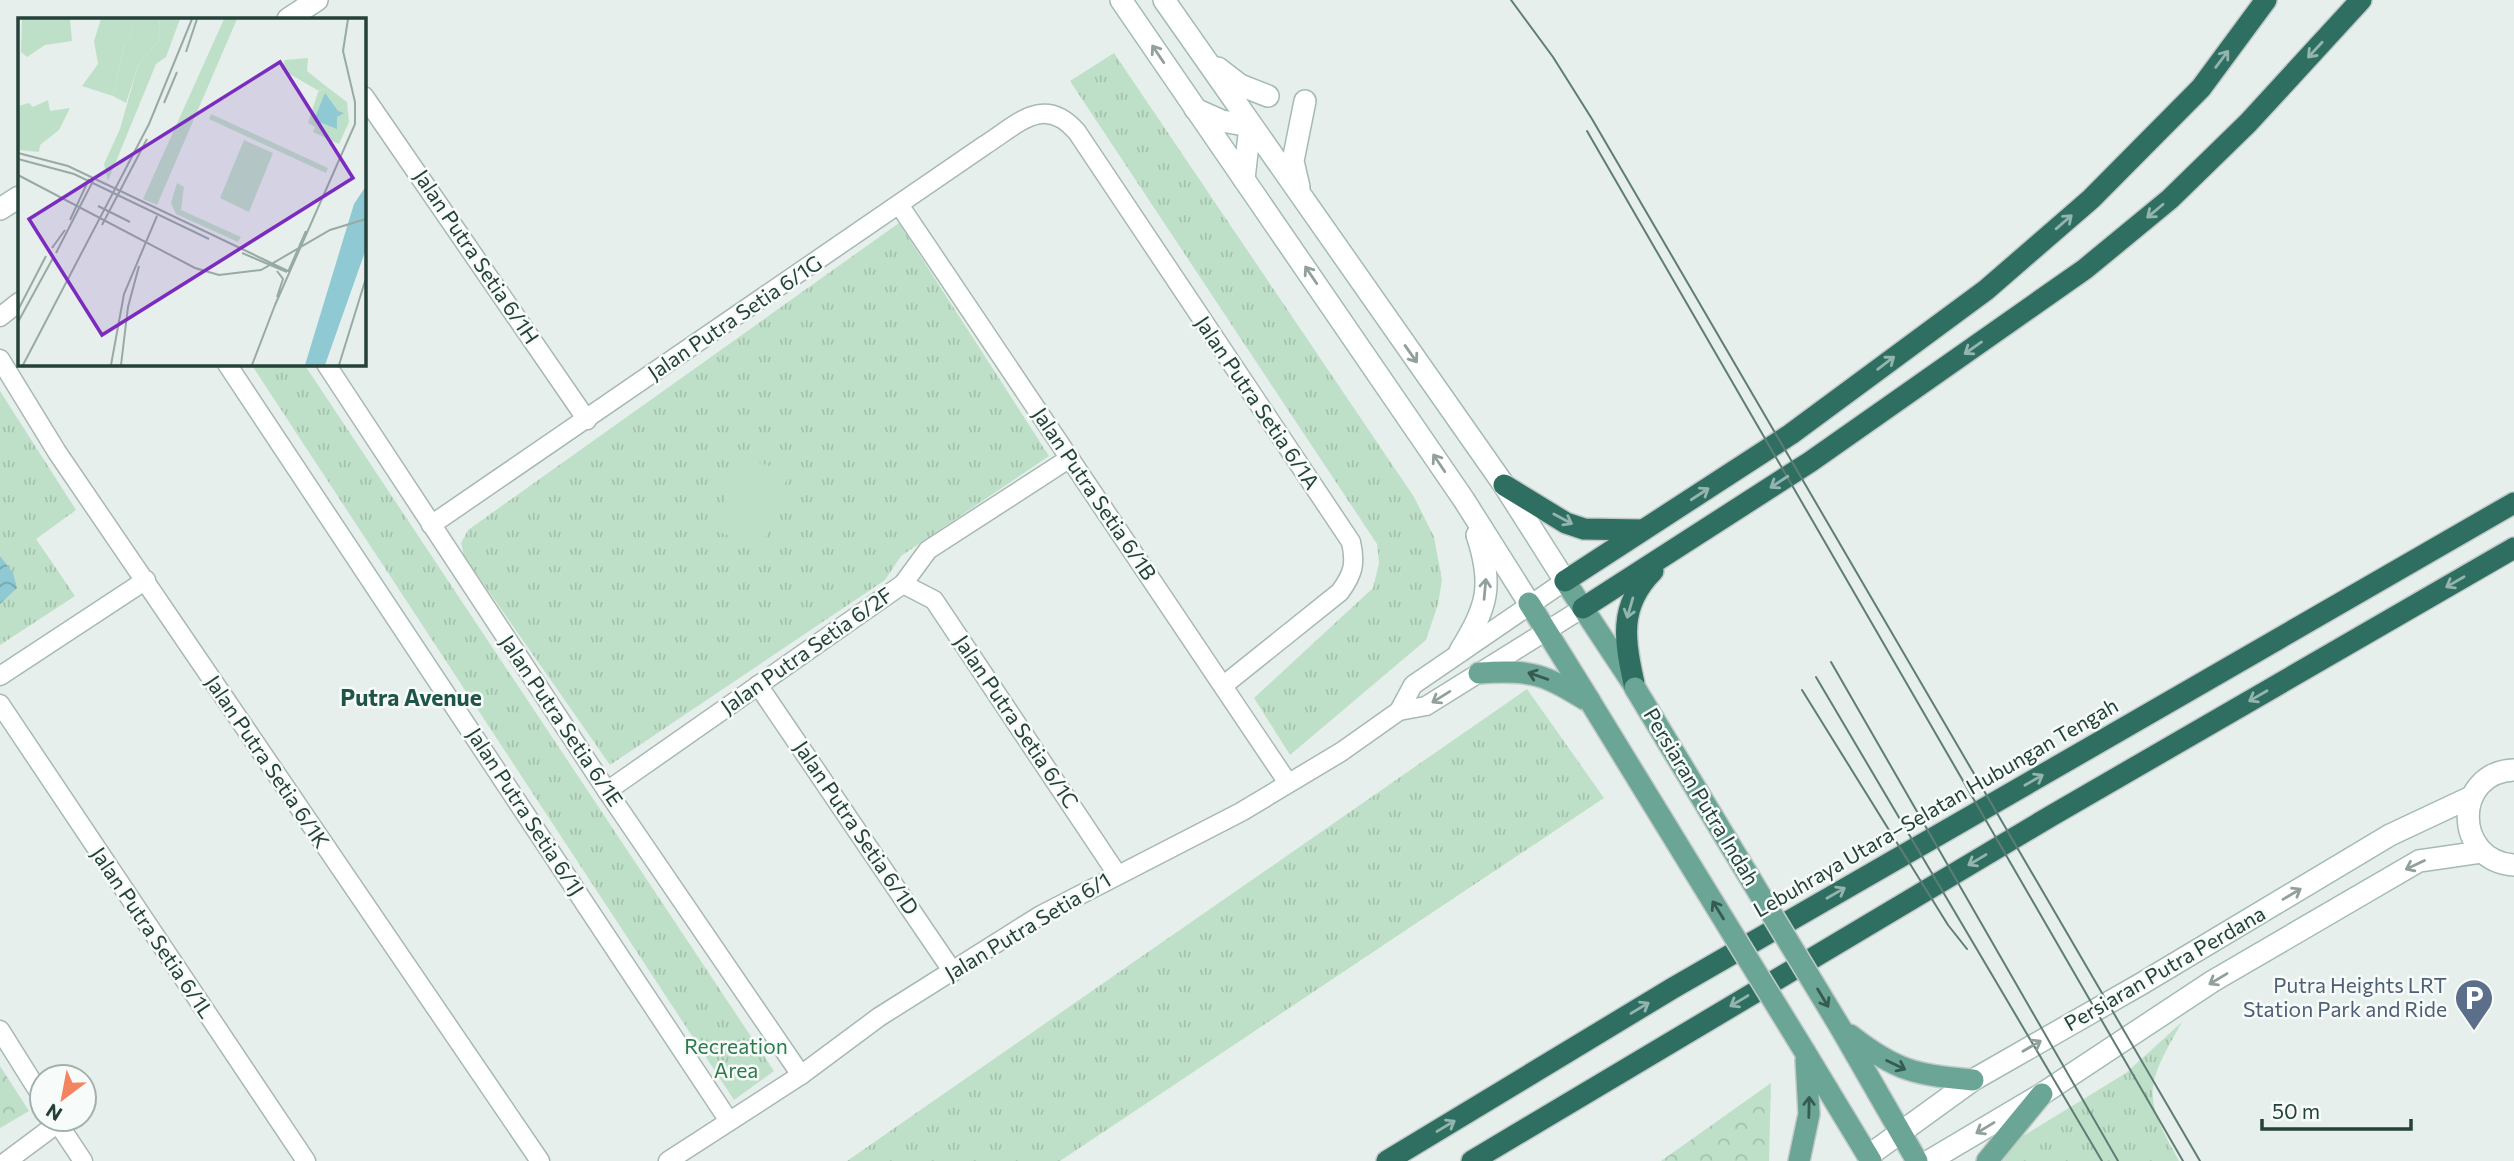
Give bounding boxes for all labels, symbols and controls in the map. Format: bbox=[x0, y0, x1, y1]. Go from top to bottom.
inset map bbox=[18, 18, 366, 366]
one-way arrow bbox=[2307, 41, 2323, 59]
one-way arrow bbox=[1151, 45, 1165, 64]
one-way arrow bbox=[2215, 50, 2230, 69]
street label: Jalan Putra Setia 6/1H bbox=[410, 164, 545, 348]
one-way arrow bbox=[2146, 203, 2164, 219]
one-way arrow bbox=[2055, 214, 2073, 230]
street label: Jalan Putra Setia 6/1G bbox=[642, 249, 826, 384]
one-way arrow bbox=[1304, 266, 1318, 285]
street label: Jalan Putra Setia 6/1A bbox=[1191, 311, 1326, 494]
one-way arrow bbox=[1964, 341, 1983, 355]
one-way arrow bbox=[1404, 344, 1419, 363]
one-way arrow bbox=[1877, 356, 1895, 371]
street label: Jalan Putra Setia 6/1B bbox=[1028, 402, 1162, 584]
one-way arrow bbox=[1432, 454, 1446, 473]
one-way arrow bbox=[1770, 475, 1789, 490]
one-way arrow bbox=[1690, 486, 1709, 501]
one-way arrow bbox=[1552, 513, 1573, 527]
one-way arrow bbox=[2445, 576, 2466, 589]
one-way arrow bbox=[1479, 578, 1492, 601]
street label: Jalan Putra Setia 6/2F bbox=[716, 581, 897, 718]
one-way arrow bbox=[1623, 597, 1636, 619]
street label: Jalan Putra Setia 6/1E bbox=[496, 630, 629, 811]
street label: Jalan Putra Setia 6/1C bbox=[950, 630, 1084, 812]
one-way arrow bbox=[1528, 669, 1550, 681]
street label: Jalan Putra Setia 6/1K bbox=[201, 670, 335, 852]
district label: Putra Avenue bbox=[340, 683, 482, 711]
one-way arrow bbox=[2249, 689, 2269, 703]
one-way arrow bbox=[1432, 690, 1452, 704]
street label: Lebuhraya Utara–Selatan Hubungan Tengah bbox=[1749, 692, 2122, 922]
street label: Persiaran Putra Indah bbox=[1639, 703, 1765, 890]
street label: Jalan Putra Setia 6/1J bbox=[463, 723, 590, 900]
street label: Jalan Putra Setia 6/1D bbox=[790, 735, 925, 919]
one-way arrow bbox=[2023, 772, 2043, 786]
street label: Jalan Putra Setia 6/1L bbox=[87, 842, 220, 1023]
one-way arrow bbox=[1967, 854, 1988, 867]
one-way arrow bbox=[2405, 859, 2426, 872]
street label: Jalan Putra Setia 6/1 bbox=[940, 866, 1115, 985]
one-way arrow bbox=[1826, 886, 1846, 900]
one-way arrow bbox=[2282, 886, 2302, 900]
street label: Persiaran Putra Perdana bbox=[2059, 900, 2269, 1035]
one-way arrow bbox=[1711, 901, 1725, 921]
one-way arrow bbox=[2209, 972, 2229, 986]
place label: Putra Heights LRT Station Park and Ride bbox=[2243, 972, 2447, 1021]
parking icon: Putra Heights LRT Station Park and Ride bbox=[2453, 977, 2495, 1032]
one-way arrow bbox=[1815, 988, 1830, 1007]
one-way arrow bbox=[1729, 994, 1749, 1008]
one-way arrow bbox=[1629, 1000, 1649, 1014]
park label: Recreation Area bbox=[684, 1033, 788, 1082]
one-way arrow bbox=[2022, 1039, 2042, 1053]
one-way arrow bbox=[1885, 1059, 1906, 1073]
north arrow bbox=[28, 1063, 98, 1133]
scale bar bbox=[2262, 1088, 2411, 1132]
one-way arrow bbox=[1802, 1096, 1816, 1119]
text: 50 m bbox=[2272, 1098, 2320, 1123]
text: N bbox=[42, 1099, 66, 1126]
one-way arrow bbox=[1435, 1119, 1455, 1133]
one-way arrow bbox=[1976, 1121, 1996, 1135]

